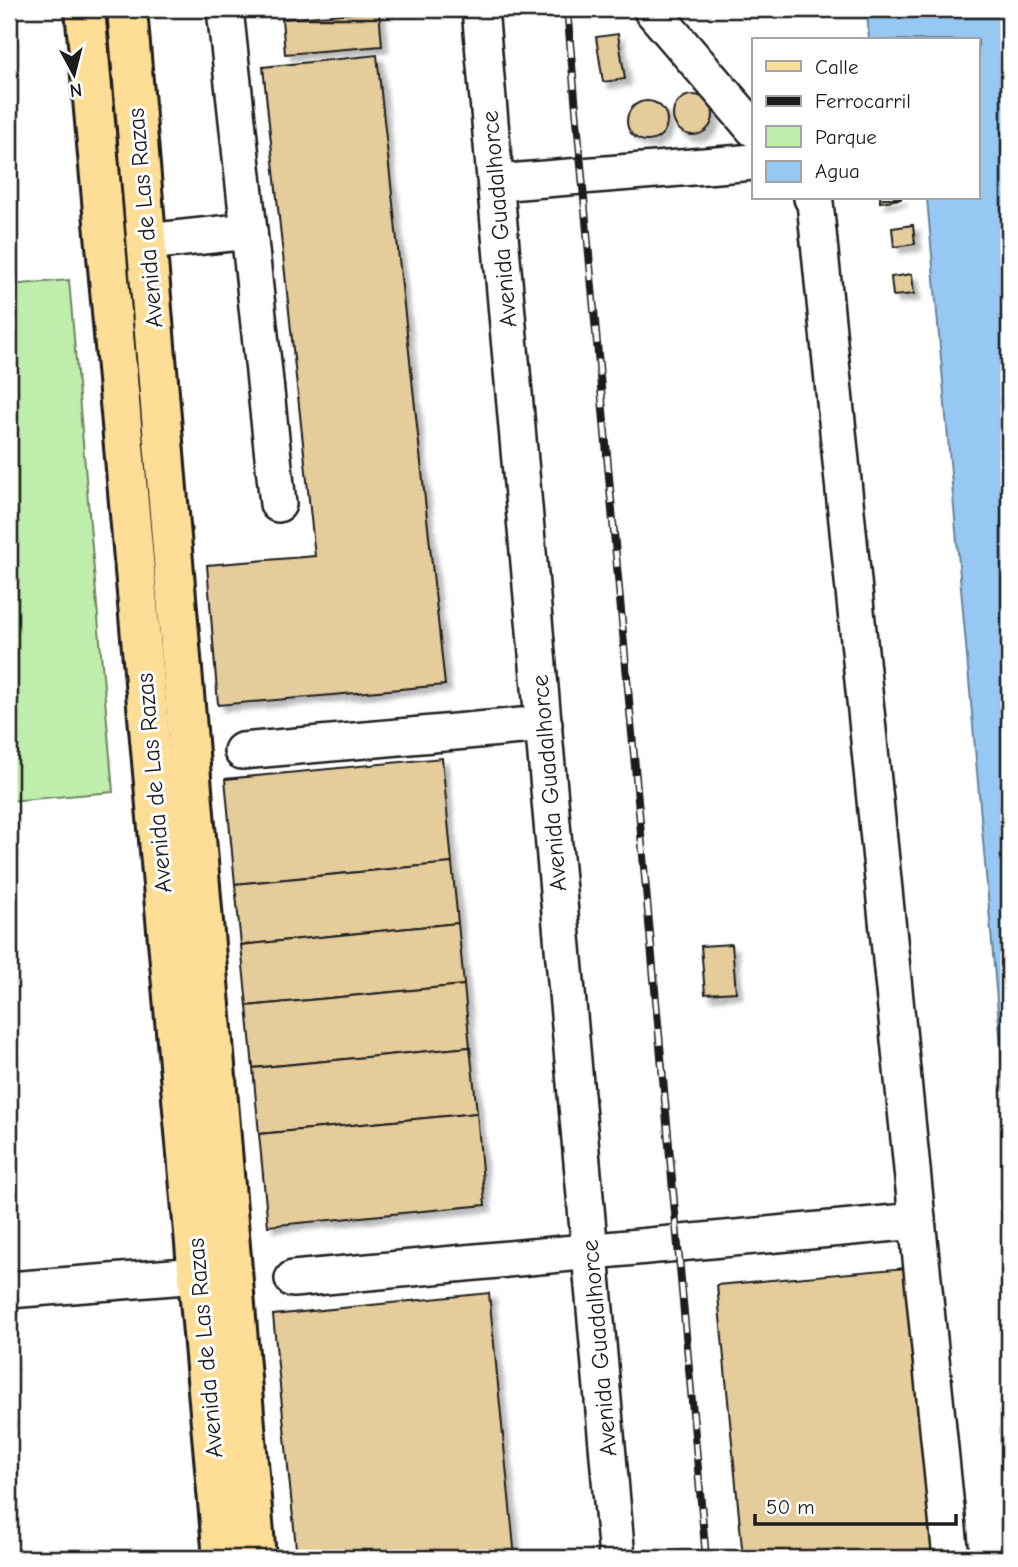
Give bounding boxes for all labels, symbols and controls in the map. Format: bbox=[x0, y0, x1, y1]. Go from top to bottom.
north arrow bbox=[38, 38, 108, 108]
legend bbox=[752, 38, 979, 200]
text: Calle bbox=[815, 55, 858, 79]
text: N bbox=[68, 78, 83, 102]
text: Ferrocarril bbox=[815, 89, 911, 113]
street label: Avenida de Las Razas bbox=[121, 107, 169, 329]
street label: Avenida Guadalhorce bbox=[476, 109, 522, 329]
text: Parque bbox=[815, 125, 877, 149]
text: Agua bbox=[815, 159, 860, 183]
street label: Avenida de Las Razas bbox=[130, 672, 178, 894]
street label: Avenida Guadalhorce bbox=[526, 673, 572, 893]
street label: Avenida de Las Razas bbox=[181, 1237, 229, 1459]
street label: Avenida Guadalhorce bbox=[576, 1238, 622, 1458]
scale bar bbox=[755, 1483, 957, 1527]
text: 50 m bbox=[766, 1495, 815, 1519]

